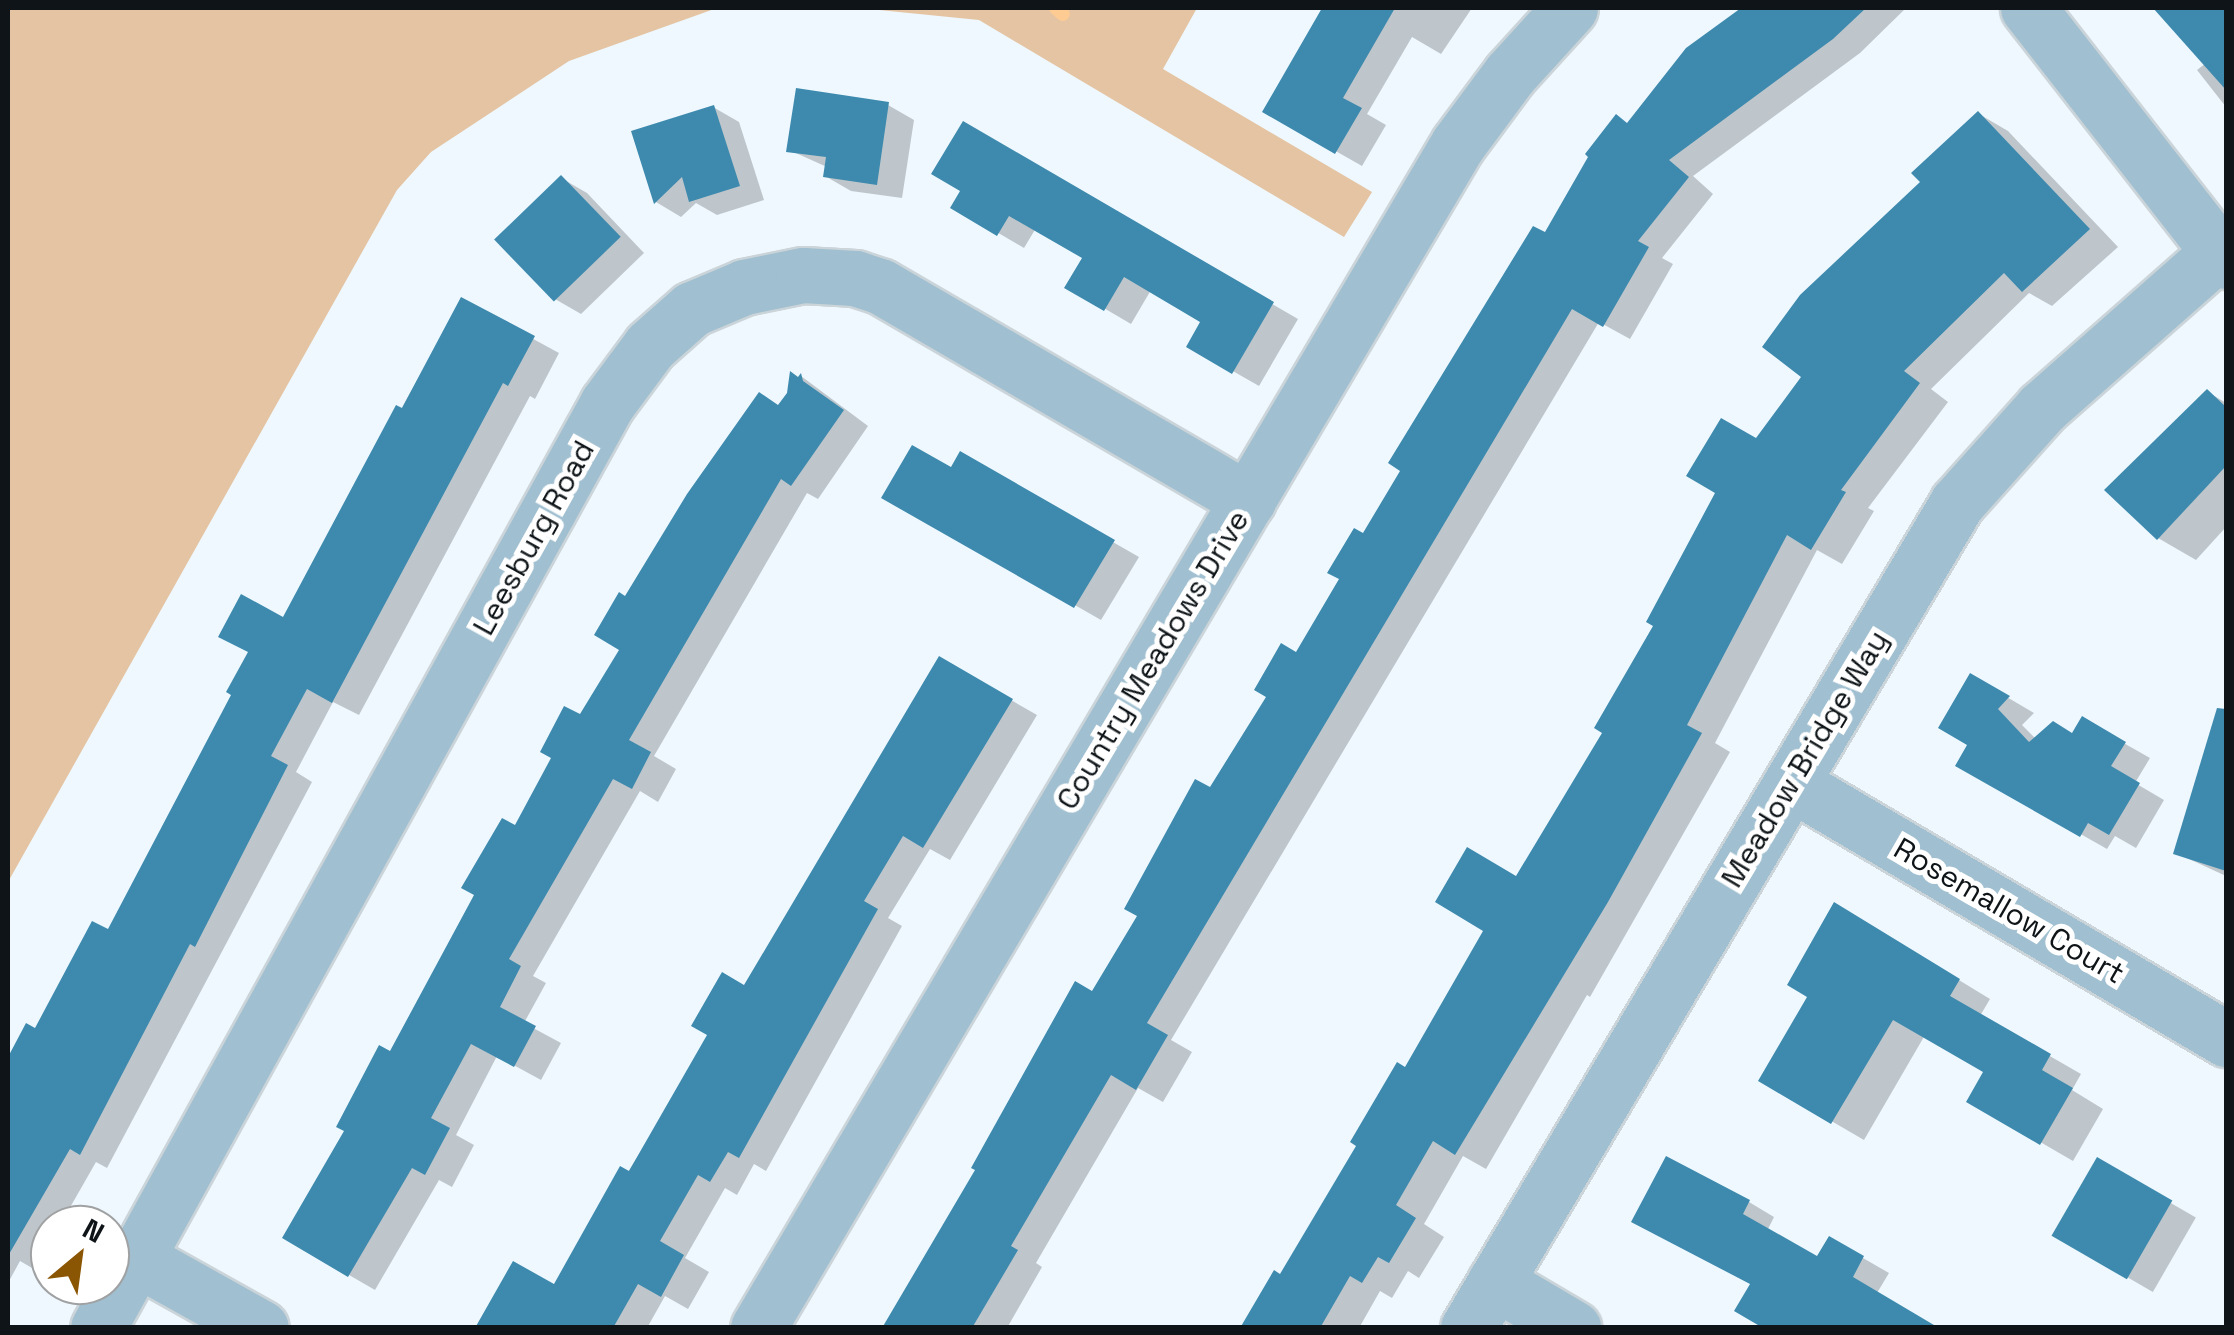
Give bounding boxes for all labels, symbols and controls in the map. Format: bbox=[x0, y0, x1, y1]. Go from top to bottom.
street label: Leesburg Road bbox=[466, 435, 602, 641]
street label: Country Meadows Drive bbox=[1049, 504, 1257, 816]
street label: Meadow Bridge Way bbox=[1714, 624, 1896, 894]
street label: Rosemallow Court bbox=[1887, 830, 2131, 992]
north arrow bbox=[30, 1205, 130, 1305]
text: N bbox=[77, 1210, 111, 1251]

